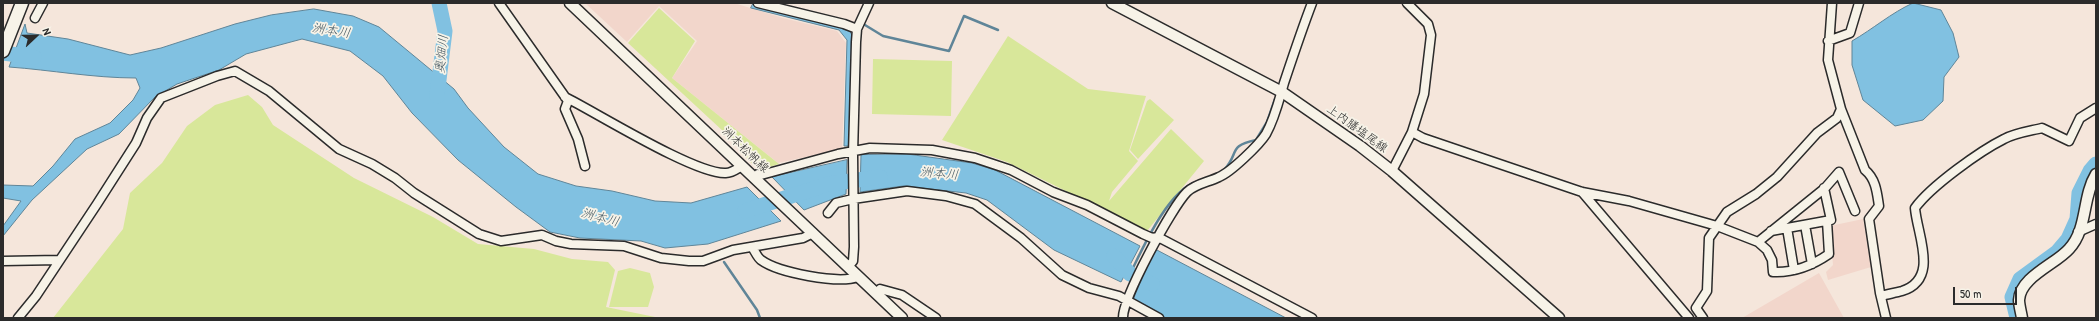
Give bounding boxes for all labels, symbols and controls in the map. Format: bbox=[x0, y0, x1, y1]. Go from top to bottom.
north arrow bbox=[16, 16, 56, 56]
water label: 洲本川 bbox=[311, 20, 351, 42]
text: N bbox=[40, 26, 55, 37]
water label: 奥畑川 bbox=[432, 34, 452, 74]
street label: 上内膳塩尾線 bbox=[1324, 102, 1390, 156]
street label: 洲本松帆線 bbox=[718, 124, 772, 176]
water label: 洲本川 bbox=[919, 165, 959, 183]
water label: 洲本川 bbox=[579, 205, 621, 231]
scale bar bbox=[1955, 279, 2019, 305]
text: 50 m bbox=[1960, 285, 1981, 302]

